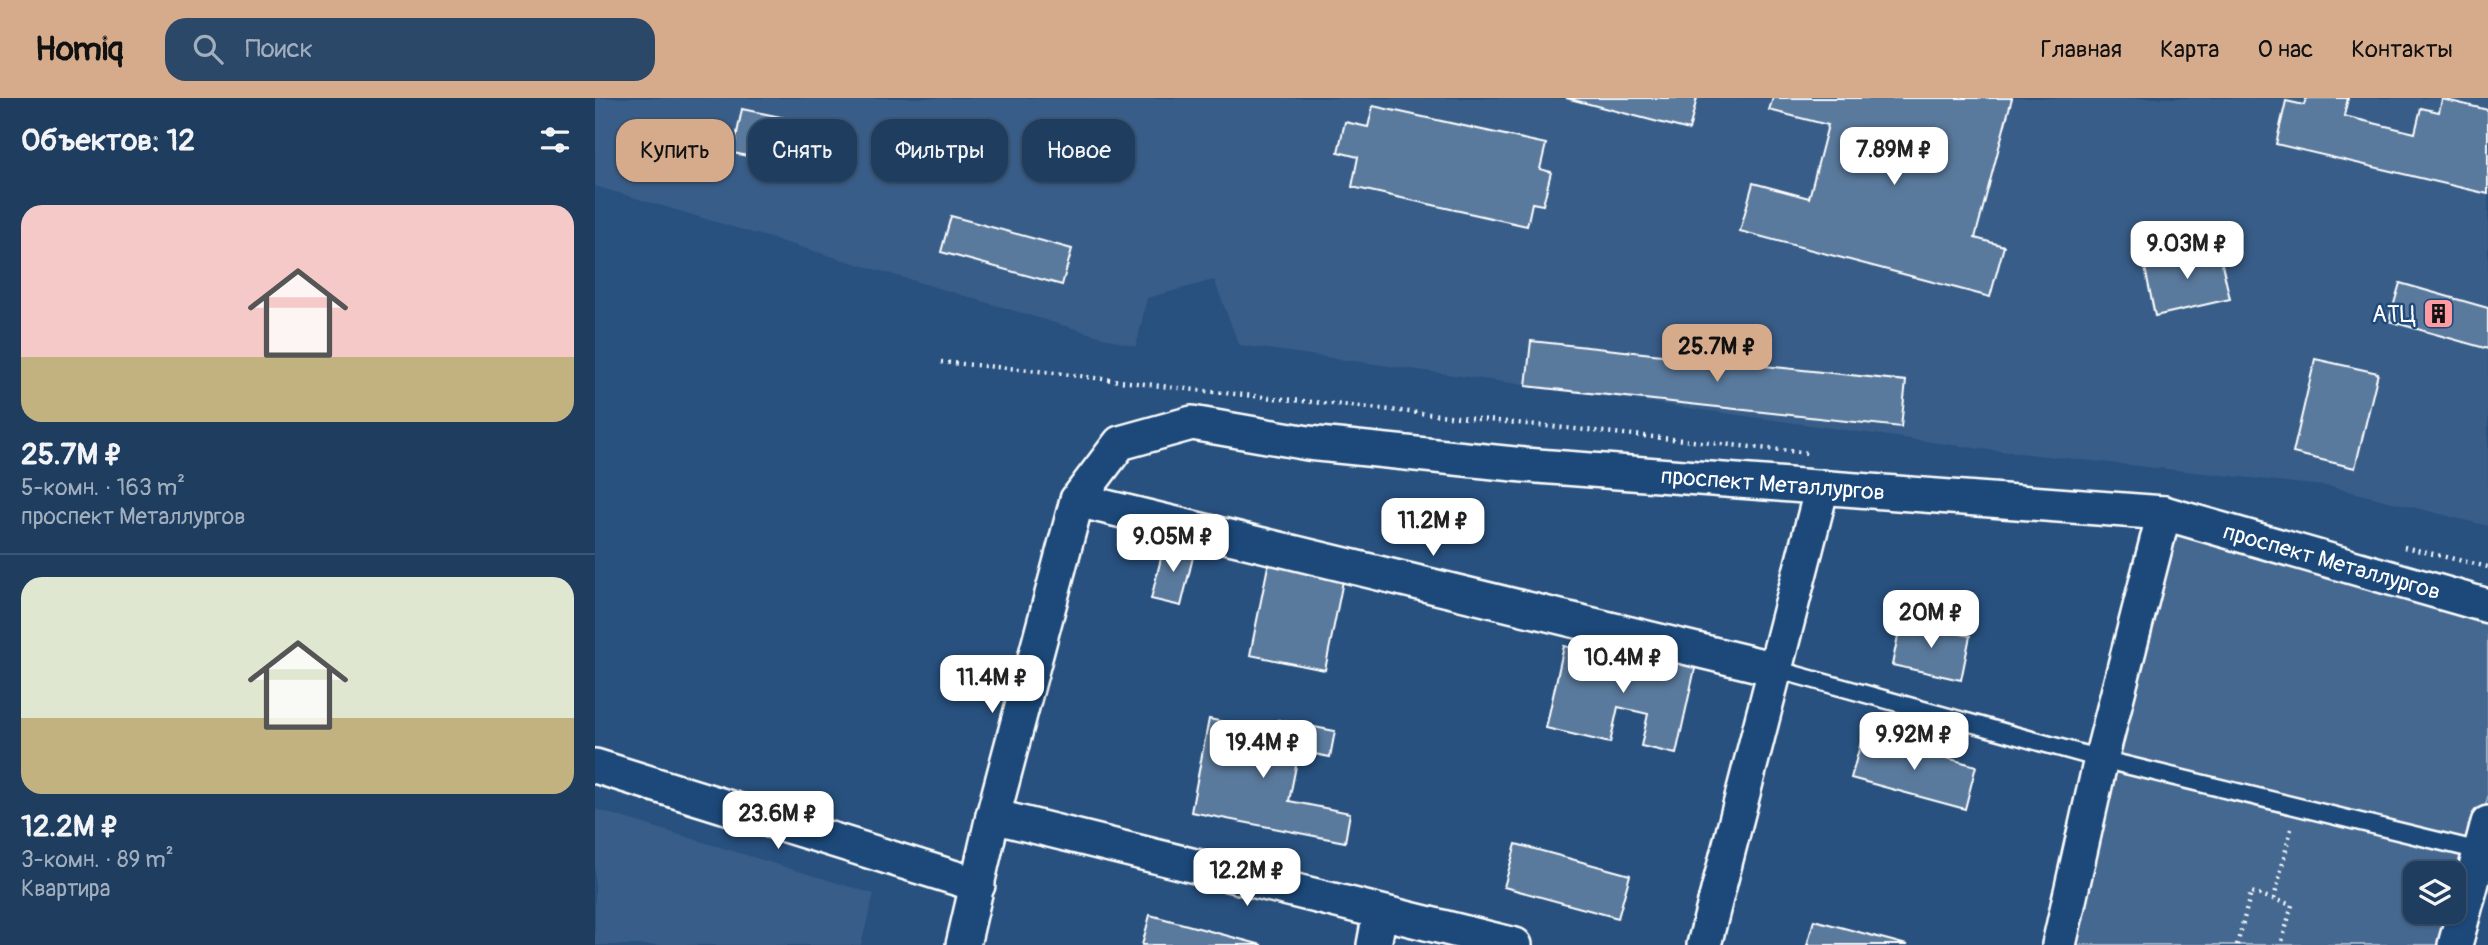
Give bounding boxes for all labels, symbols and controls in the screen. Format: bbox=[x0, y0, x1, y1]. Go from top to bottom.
search box bbox=[165, 18, 655, 81]
text: Homiq bbox=[35, 29, 123, 70]
icon: search bbox=[189, 30, 227, 68]
text: Поиск bbox=[245, 33, 313, 65]
text: Главная bbox=[2041, 35, 2122, 64]
text: Карта bbox=[2160, 35, 2220, 64]
text: О нас bbox=[2258, 35, 2313, 64]
text: Контакты bbox=[2351, 35, 2453, 64]
chip: Купить bbox=[616, 119, 734, 182]
chip: Снять bbox=[748, 119, 857, 182]
chip: Фильтры bbox=[871, 119, 1008, 182]
chip: Новое bbox=[1022, 119, 1135, 182]
icon: filters bbox=[536, 121, 574, 159]
text: Объектов: 12 bbox=[21, 122, 195, 159]
pin: 7.89M ₽ bbox=[1829, 127, 1959, 187]
text: 7.89M ₽ bbox=[1856, 135, 1932, 164]
pin: 9.03M ₽ bbox=[2122, 222, 2252, 281]
text: 9.03M ₽ bbox=[2147, 229, 2227, 258]
icon: home bbox=[235, 250, 361, 376]
building icon: АТЦ bbox=[2422, 297, 2456, 331]
place label: АТЦ bbox=[2372, 300, 2416, 329]
pin: 25.7M ₽ bbox=[1652, 324, 1782, 384]
text: 25.7M ₽ bbox=[1678, 332, 1756, 361]
text: 25.7M ₽ bbox=[21, 436, 123, 473]
street label: проспект Металлургов bbox=[1660, 461, 1886, 507]
text: 5-комн. · 163 m² bbox=[21, 473, 185, 502]
pin: 11.2M ₽ bbox=[1368, 498, 1498, 558]
text: проспект Металлургов bbox=[21, 502, 246, 531]
text: 11.2M ₽ bbox=[1397, 506, 1469, 535]
pin: 9.05M ₽ bbox=[1108, 514, 1238, 574]
street label: проспект Металлургов bbox=[2220, 517, 2444, 607]
text: 9.05M ₽ bbox=[1133, 522, 1213, 551]
pin: 20M ₽ bbox=[1882, 590, 1980, 650]
text: 20M ₽ bbox=[1899, 598, 1963, 627]
icon: home bbox=[235, 622, 361, 748]
pin: 10.4M ₽ bbox=[1558, 636, 1688, 695]
text: 10.4M ₽ bbox=[1584, 643, 1662, 672]
pin: 11.4M ₽ bbox=[927, 656, 1057, 715]
text: 11.4M ₽ bbox=[956, 663, 1028, 692]
pin: 9.92M ₽ bbox=[1849, 712, 1979, 772]
pin: 19.4M ₽ bbox=[1198, 720, 1328, 780]
text: 9.92M ₽ bbox=[1876, 720, 1952, 749]
text: 19.4M ₽ bbox=[1226, 728, 1300, 757]
pin: 23.6M ₽ bbox=[713, 792, 843, 851]
text: 23.6M ₽ bbox=[739, 799, 817, 828]
text: 12.2M ₽ bbox=[21, 808, 119, 845]
text: 3-комн. · 89 m² bbox=[21, 845, 174, 874]
pin: 12.2M ₽ bbox=[1182, 848, 1312, 908]
text: 12.2M ₽ bbox=[1209, 856, 1285, 885]
map controls bbox=[2403, 861, 2466, 924]
button: layers bbox=[2403, 861, 2466, 924]
text: Квартира bbox=[21, 874, 110, 903]

